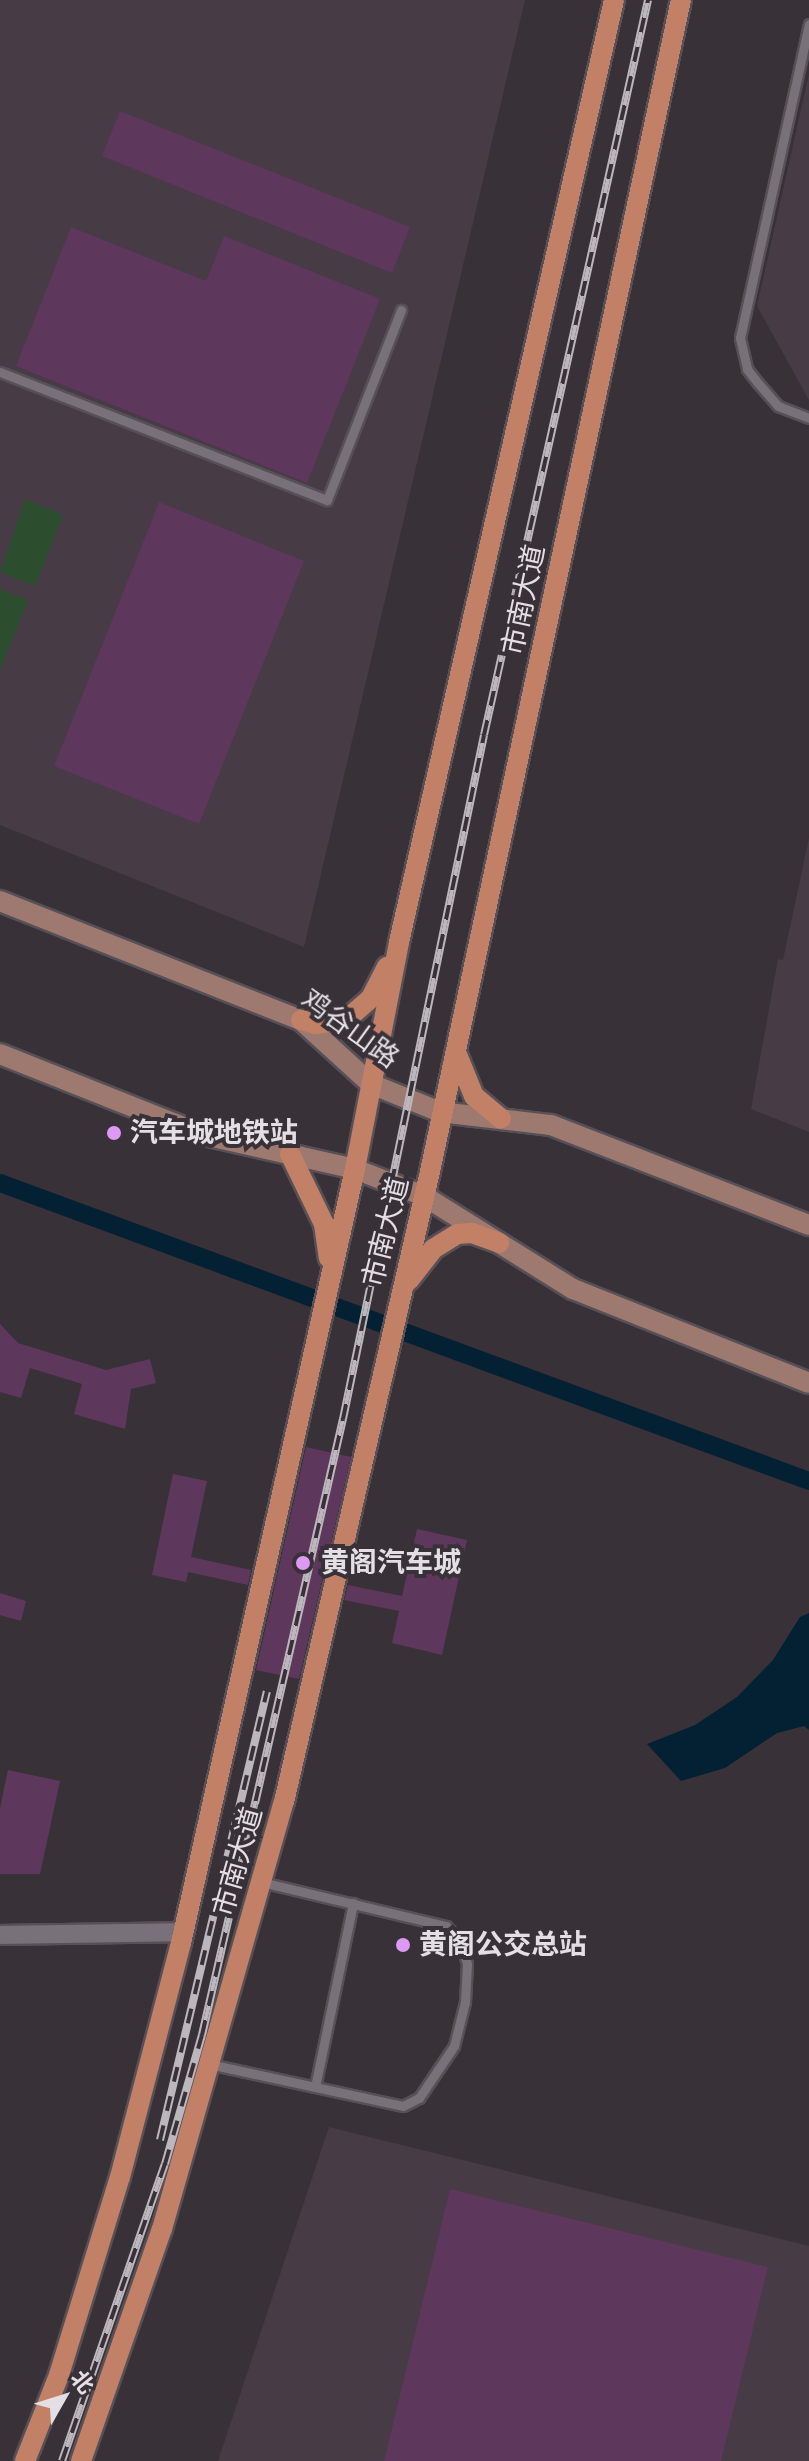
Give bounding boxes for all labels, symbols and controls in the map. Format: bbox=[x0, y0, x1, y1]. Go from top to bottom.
street label: 市南大道 bbox=[496, 542, 552, 658]
street label: 鸡谷山路 bbox=[295, 982, 405, 1076]
place label: 汽车城地铁站 bbox=[130, 1116, 298, 1150]
marker: 汽车城地铁站 bbox=[105, 1124, 123, 1142]
street label: 市南大道 bbox=[356, 1174, 416, 1290]
place label: 黄阁汽车城 bbox=[321, 1546, 461, 1580]
marker: 黄阁汽车城 bbox=[292, 1552, 314, 1574]
street label: 市南大道 bbox=[206, 1804, 270, 1920]
place label: 黄阁公交总站 bbox=[419, 1928, 587, 1962]
marker: 黄阁公交总站 bbox=[394, 1936, 412, 1954]
north arrow bbox=[24, 2357, 104, 2437]
text: 北 bbox=[63, 2363, 102, 2401]

